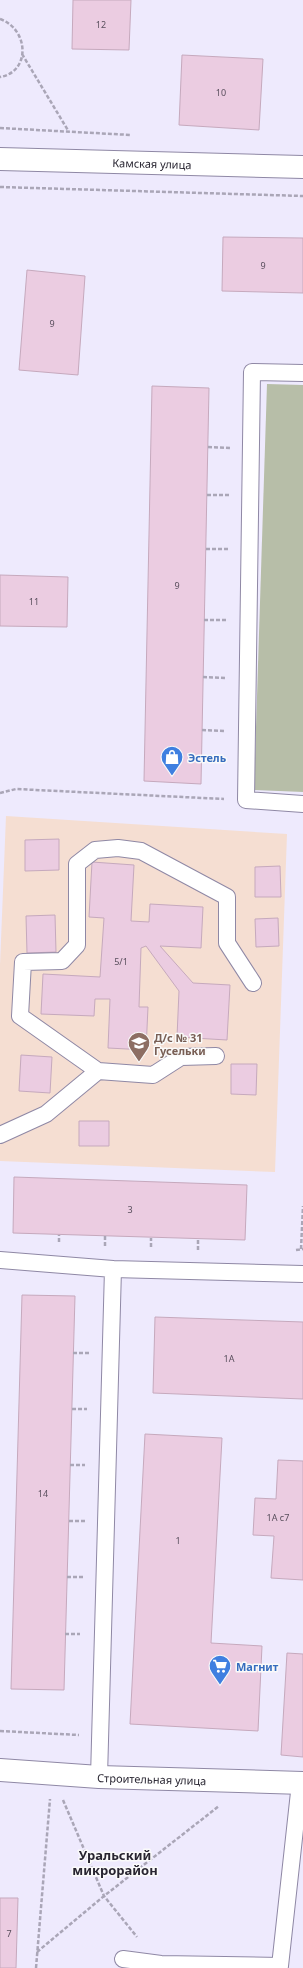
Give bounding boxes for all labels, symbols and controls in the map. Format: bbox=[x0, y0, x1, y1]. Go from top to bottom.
house number: 12 bbox=[96, 18, 106, 31]
house number: 10 bbox=[216, 86, 226, 99]
street label: Камская улица bbox=[112, 154, 192, 172]
house number: 9 bbox=[260, 259, 266, 272]
house number: 9 bbox=[49, 317, 55, 330]
house number: 9 bbox=[174, 579, 180, 592]
house number: 11 bbox=[29, 595, 39, 608]
shop icon: Эстель bbox=[159, 744, 185, 777]
place label: Эстель bbox=[188, 750, 227, 765]
house number: 5/1 bbox=[114, 955, 128, 968]
school or university icon: Д/с № 31 Гусельки bbox=[126, 1030, 152, 1063]
place label: Д/с № 31 Гусельки bbox=[154, 1030, 206, 1058]
house number: 3 bbox=[127, 1203, 133, 1216]
house number: 1А bbox=[224, 1352, 235, 1365]
house number: 14 bbox=[38, 1487, 48, 1500]
house number: 1А с7 bbox=[267, 1511, 289, 1524]
house number: 1 bbox=[175, 1534, 181, 1547]
supermarket icon: Магнит bbox=[207, 1653, 233, 1686]
place label: Магнит bbox=[236, 1659, 279, 1674]
street label: Строительная улица bbox=[97, 1769, 207, 1788]
district label: Уральский микрорайон bbox=[72, 1846, 158, 1879]
house number: 7 bbox=[6, 1927, 12, 1940]

